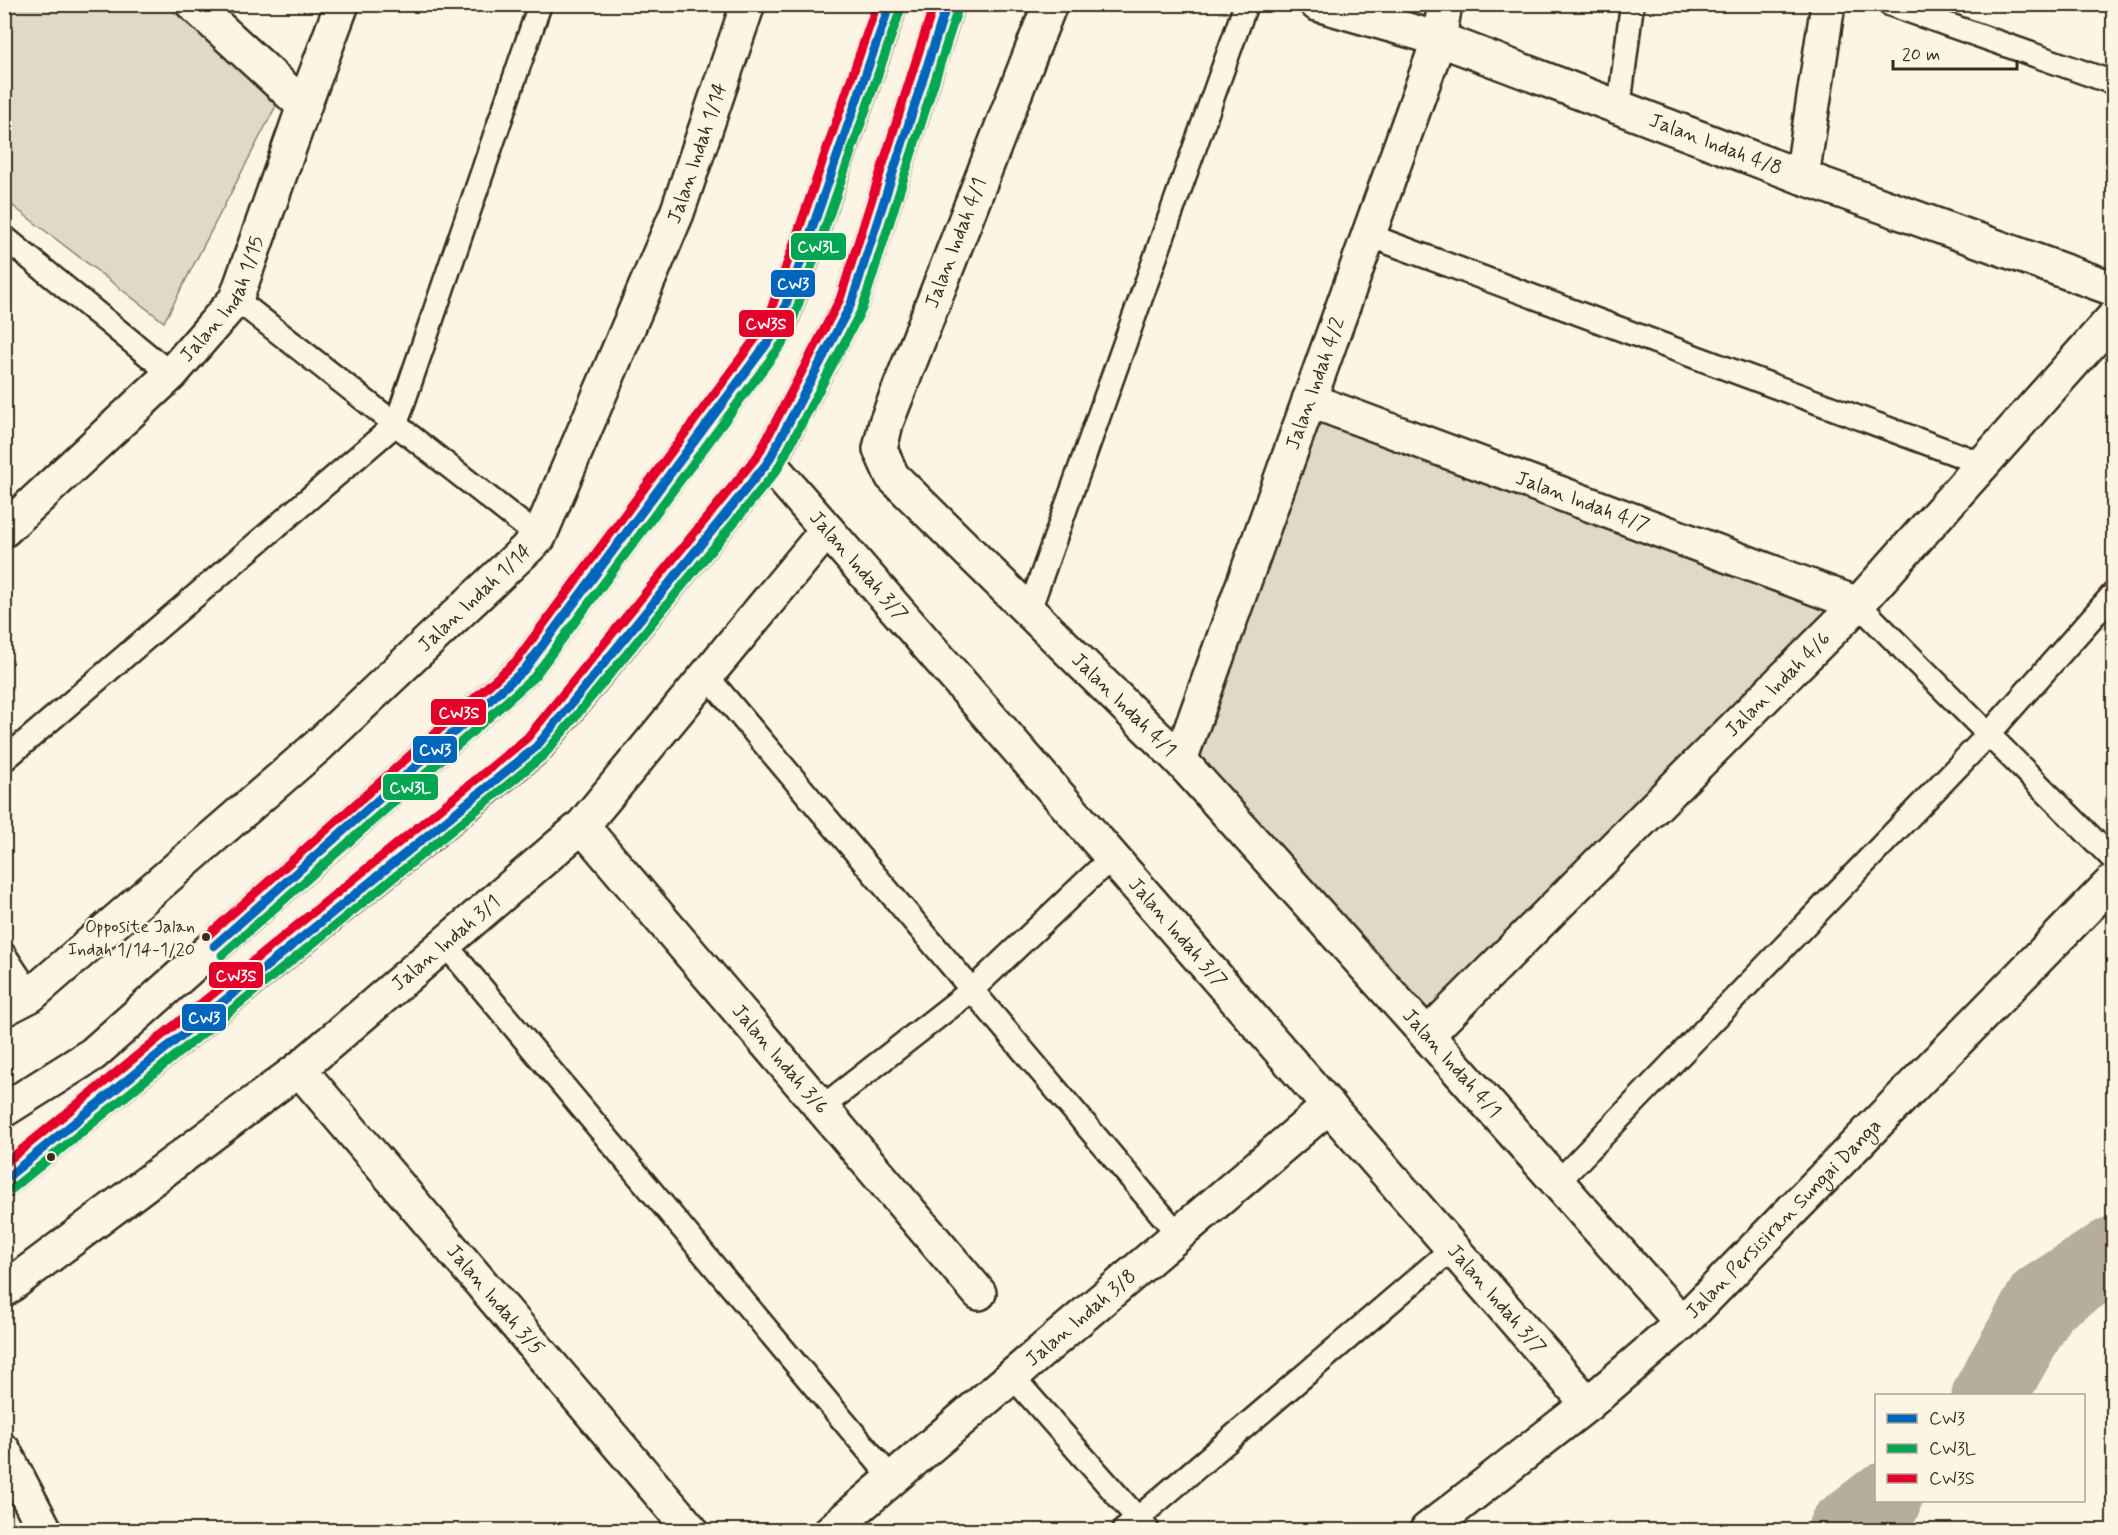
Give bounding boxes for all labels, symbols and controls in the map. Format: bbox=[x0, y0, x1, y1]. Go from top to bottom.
scale bar bbox=[1893, 33, 2018, 71]
text: 20 m bbox=[1902, 43, 1940, 67]
street label: Jalan Indah 1/14 bbox=[661, 79, 734, 228]
street label: Jalan Indah 4/8 bbox=[1645, 107, 1786, 182]
street label: Jalan Indah 4/1 bbox=[919, 174, 993, 312]
street label: Jalan Indah 1/15 bbox=[174, 232, 271, 368]
line badge: CW3L bbox=[790, 232, 847, 261]
text: CW3L bbox=[797, 237, 840, 258]
line badge: CW3 bbox=[770, 269, 816, 298]
text: CW3 bbox=[777, 274, 810, 295]
line badge: CW3S bbox=[738, 309, 795, 338]
text: CW3S bbox=[746, 314, 787, 335]
street label: Jalan Indah 4/2 bbox=[1279, 314, 1351, 453]
street label: Jalan Indah 4/7 bbox=[1512, 464, 1654, 539]
street label: Jalan Indah 3/7 bbox=[803, 505, 914, 627]
street label: Jalan Indah 1/14 bbox=[412, 537, 537, 658]
street label: Jalan Indah 4/6 bbox=[1719, 626, 1836, 743]
street label: Jalan Indah 4/1 bbox=[1065, 647, 1183, 763]
line badge: CW3S bbox=[430, 698, 487, 726]
text: CW3S bbox=[439, 703, 480, 724]
line badge: CW3 bbox=[412, 735, 458, 764]
text: CW3 bbox=[419, 740, 452, 761]
line badge: CW3L bbox=[382, 773, 439, 801]
text: CW3L bbox=[389, 778, 432, 799]
street label: Jalan Indah 3/7 bbox=[1122, 872, 1233, 994]
street label: Jalan Indah 3/1 bbox=[386, 889, 506, 997]
place label: Opposite Jalan Indah 1/14-1/20 bbox=[68, 915, 195, 962]
marker: Opposite Jalan Indah 1/14-1/20 bbox=[200, 931, 212, 943]
line badge: CW3S bbox=[208, 961, 264, 989]
text: CW3S bbox=[216, 966, 257, 987]
street label: Jalan Indah 3/6 bbox=[726, 998, 835, 1120]
line badge: CW3 bbox=[181, 1003, 227, 1032]
street label: Jalan Indah 4/1 bbox=[1396, 1003, 1508, 1124]
text: CW3 bbox=[188, 1008, 221, 1029]
street label: Jalan Persisiran Sungai Danga bbox=[1680, 1113, 1888, 1325]
unlabelled marker bbox=[45, 1151, 57, 1163]
street label: Jalan Indah 3/5 bbox=[440, 1238, 550, 1361]
street label: Jalan Indah 3/7 bbox=[1441, 1238, 1552, 1360]
street label: Jalan Indah 3/8 bbox=[1020, 1263, 1142, 1373]
legend bbox=[1875, 1394, 2085, 1502]
text: CW3 bbox=[1929, 1407, 1965, 1431]
text: CW3L bbox=[1929, 1437, 1976, 1461]
text: CW3S bbox=[1929, 1467, 1975, 1491]

